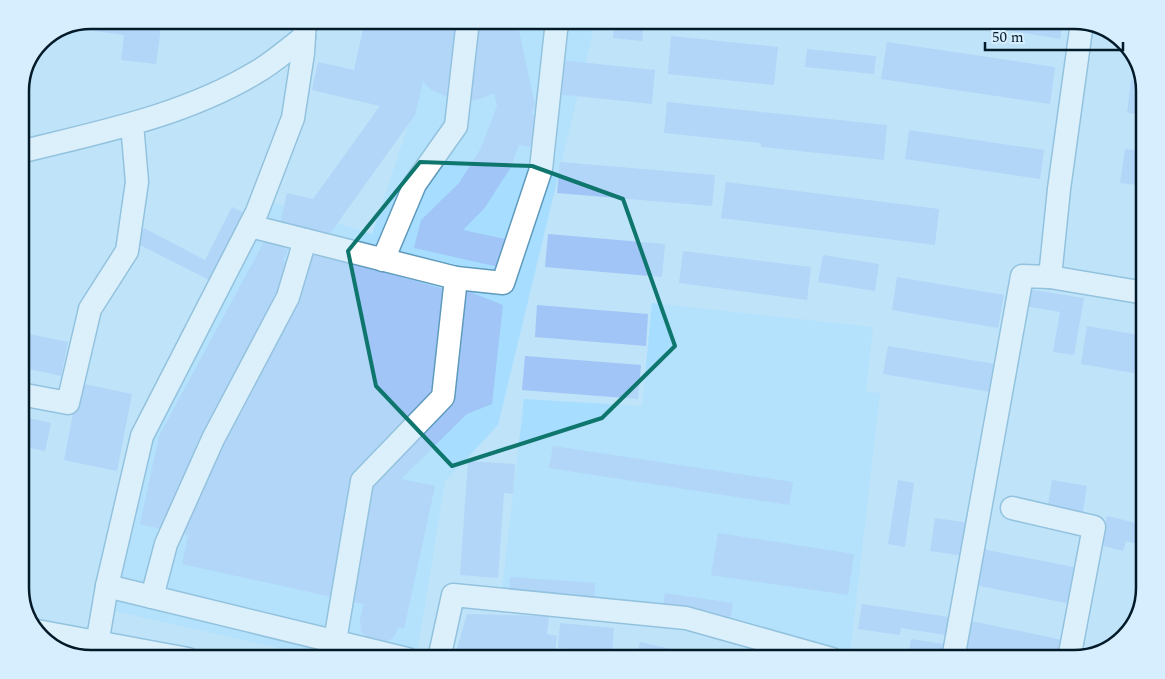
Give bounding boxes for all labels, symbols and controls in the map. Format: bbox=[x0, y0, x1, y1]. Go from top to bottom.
scale bar bbox=[985, 20, 1122, 52]
text: 50 m bbox=[992, 26, 1024, 49]

